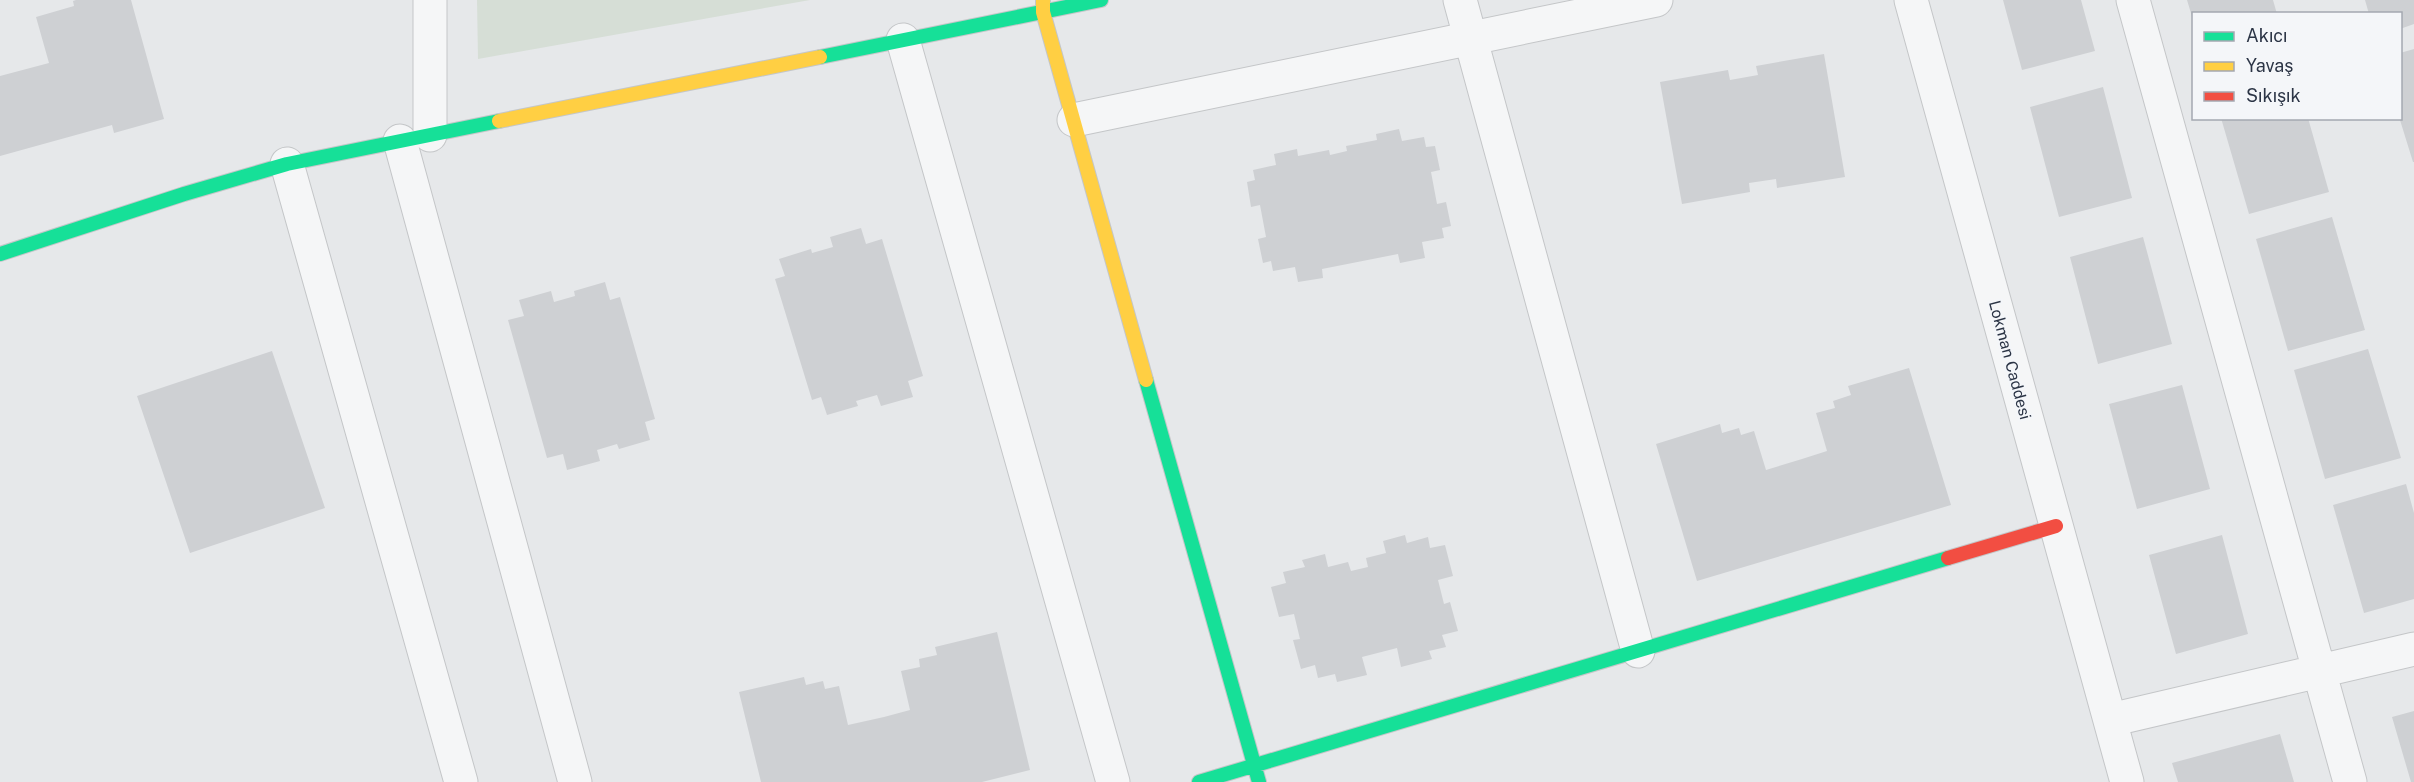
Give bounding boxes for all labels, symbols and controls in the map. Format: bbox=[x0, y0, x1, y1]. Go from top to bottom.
legend bbox=[2192, 12, 2402, 120]
text: Akıcı bbox=[2246, 25, 2287, 46]
text: Yavaş bbox=[2246, 55, 2293, 76]
text: Sıkışık bbox=[2246, 85, 2301, 106]
street label: Lokman Caddesi bbox=[1985, 298, 2035, 422]

